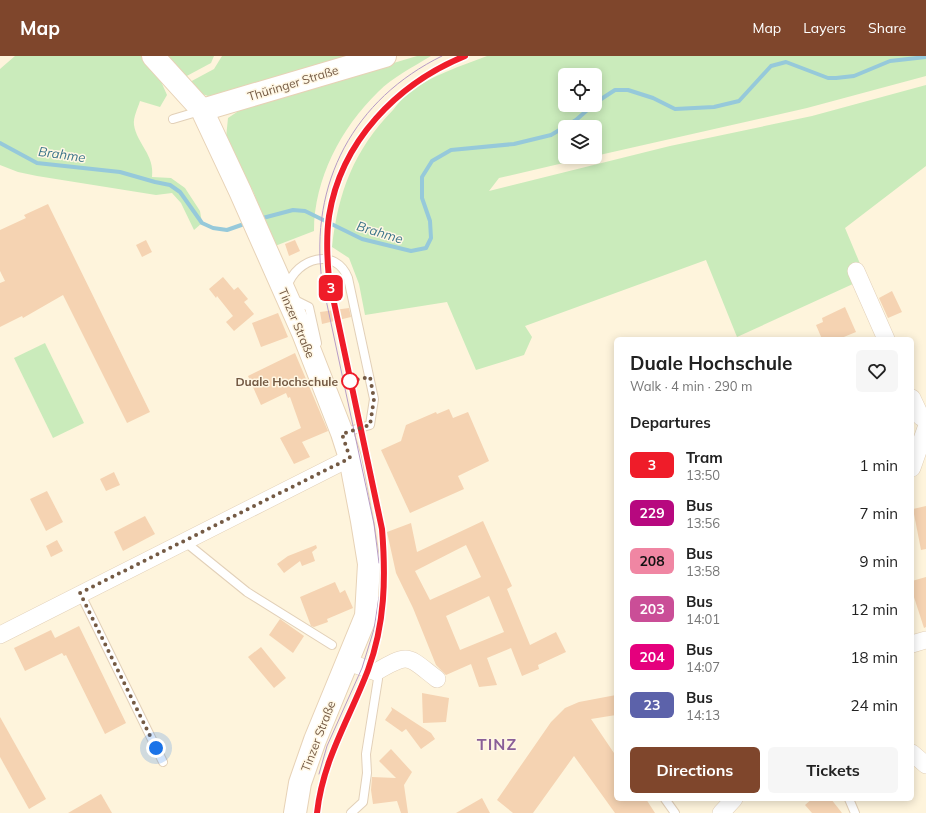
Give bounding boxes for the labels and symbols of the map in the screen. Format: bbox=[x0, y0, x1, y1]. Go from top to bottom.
street label: Thüringer Straße bbox=[246, 62, 340, 104]
water label: Brahme bbox=[37, 143, 87, 165]
water label: Brahme bbox=[355, 217, 405, 247]
line badge: 3 bbox=[318, 275, 344, 301]
street label: Tinzer Straße bbox=[276, 286, 318, 360]
marker: Duale Hochschule bbox=[341, 372, 359, 390]
place label: Duale Hochschule bbox=[235, 374, 338, 389]
street label: Tinzer Straße bbox=[298, 699, 338, 773]
district label: TINZ bbox=[477, 734, 517, 754]
your location bbox=[146, 738, 166, 758]

